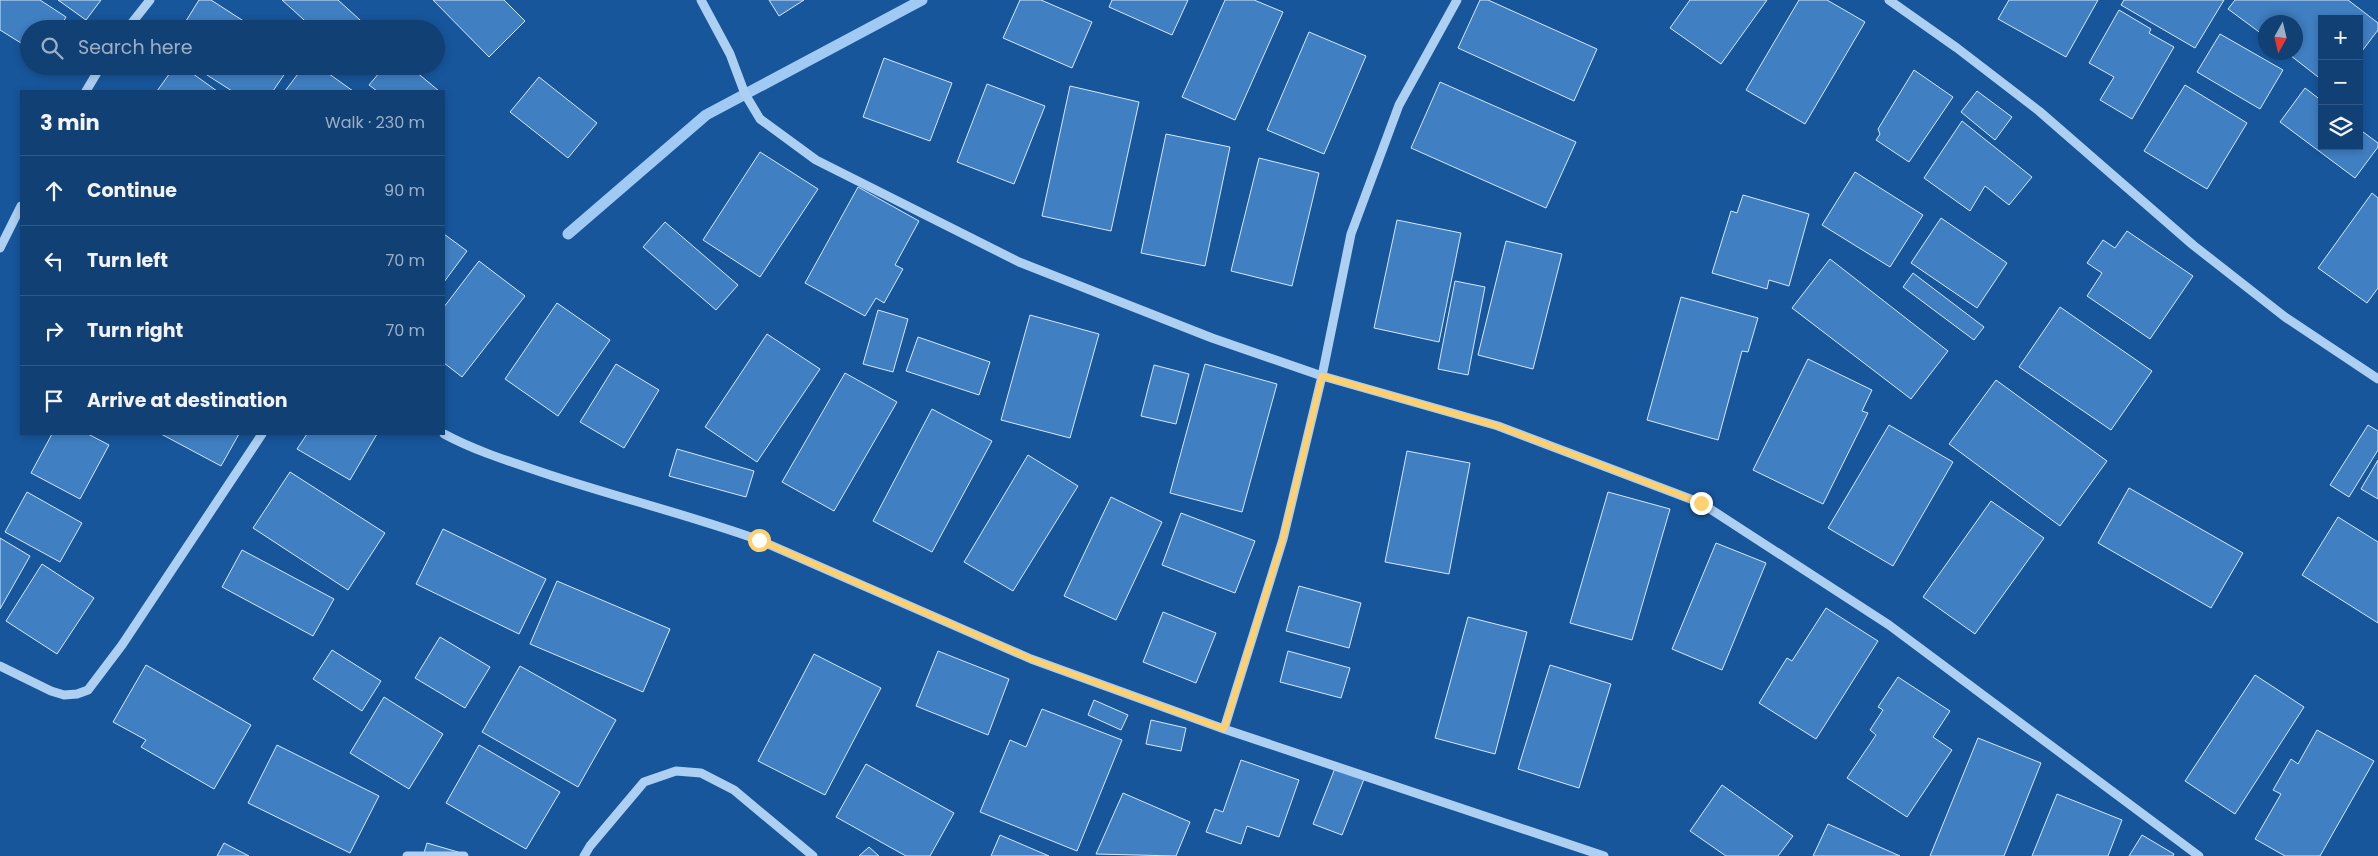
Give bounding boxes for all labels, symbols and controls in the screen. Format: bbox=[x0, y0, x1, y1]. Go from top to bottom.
north arrow bbox=[2258, 15, 2303, 60]
map controls bbox=[2318, 15, 2363, 150]
button: + bbox=[2318, 15, 2363, 60]
search box bbox=[20, 20, 445, 75]
icon: search bbox=[38, 34, 66, 62]
text: Search here bbox=[78, 34, 192, 61]
button: − bbox=[2318, 60, 2363, 105]
button: layers bbox=[2318, 105, 2363, 150]
text: 3 min bbox=[40, 108, 100, 137]
text: Walk · 230 m bbox=[325, 111, 425, 134]
icon: ahead bbox=[40, 177, 68, 205]
text: Continue bbox=[87, 177, 177, 204]
text: 90 m bbox=[384, 179, 425, 202]
icon: left bbox=[40, 247, 68, 275]
text: Turn left bbox=[87, 247, 168, 274]
text: 70 m bbox=[385, 249, 425, 272]
icon: right bbox=[40, 317, 68, 345]
text: Turn right bbox=[87, 317, 183, 344]
text: 70 m bbox=[385, 319, 425, 342]
icon: arrive bbox=[40, 387, 68, 415]
text: Arrive at destination bbox=[87, 387, 288, 414]
route end bbox=[1690, 492, 1713, 515]
route start bbox=[748, 529, 771, 552]

